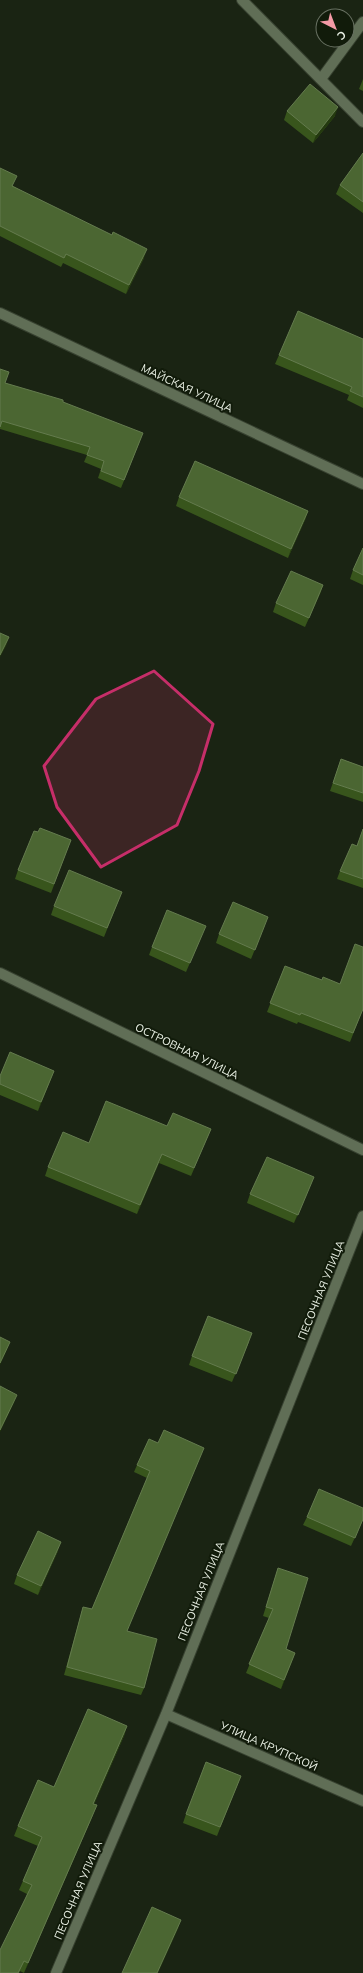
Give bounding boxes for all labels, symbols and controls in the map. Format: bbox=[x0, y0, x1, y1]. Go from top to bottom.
north arrow bbox=[315, 8, 355, 48]
text: С bbox=[334, 28, 349, 43]
street label: МАЙСКАЯ УЛИЦА bbox=[139, 361, 235, 415]
street label: ОСТРОВНАЯ УЛИЦА bbox=[133, 1020, 241, 1082]
street label: ПЕСОЧНАЯ УЛИЦА bbox=[295, 1238, 347, 1342]
street label: ПЕСОЧНАЯ УЛИЦА bbox=[175, 1539, 227, 1643]
street label: УЛИЦА КРУПСКОЙ bbox=[217, 1718, 320, 1774]
street label: ПЕСОЧНАЯ УЛИЦА bbox=[51, 1838, 105, 1942]

